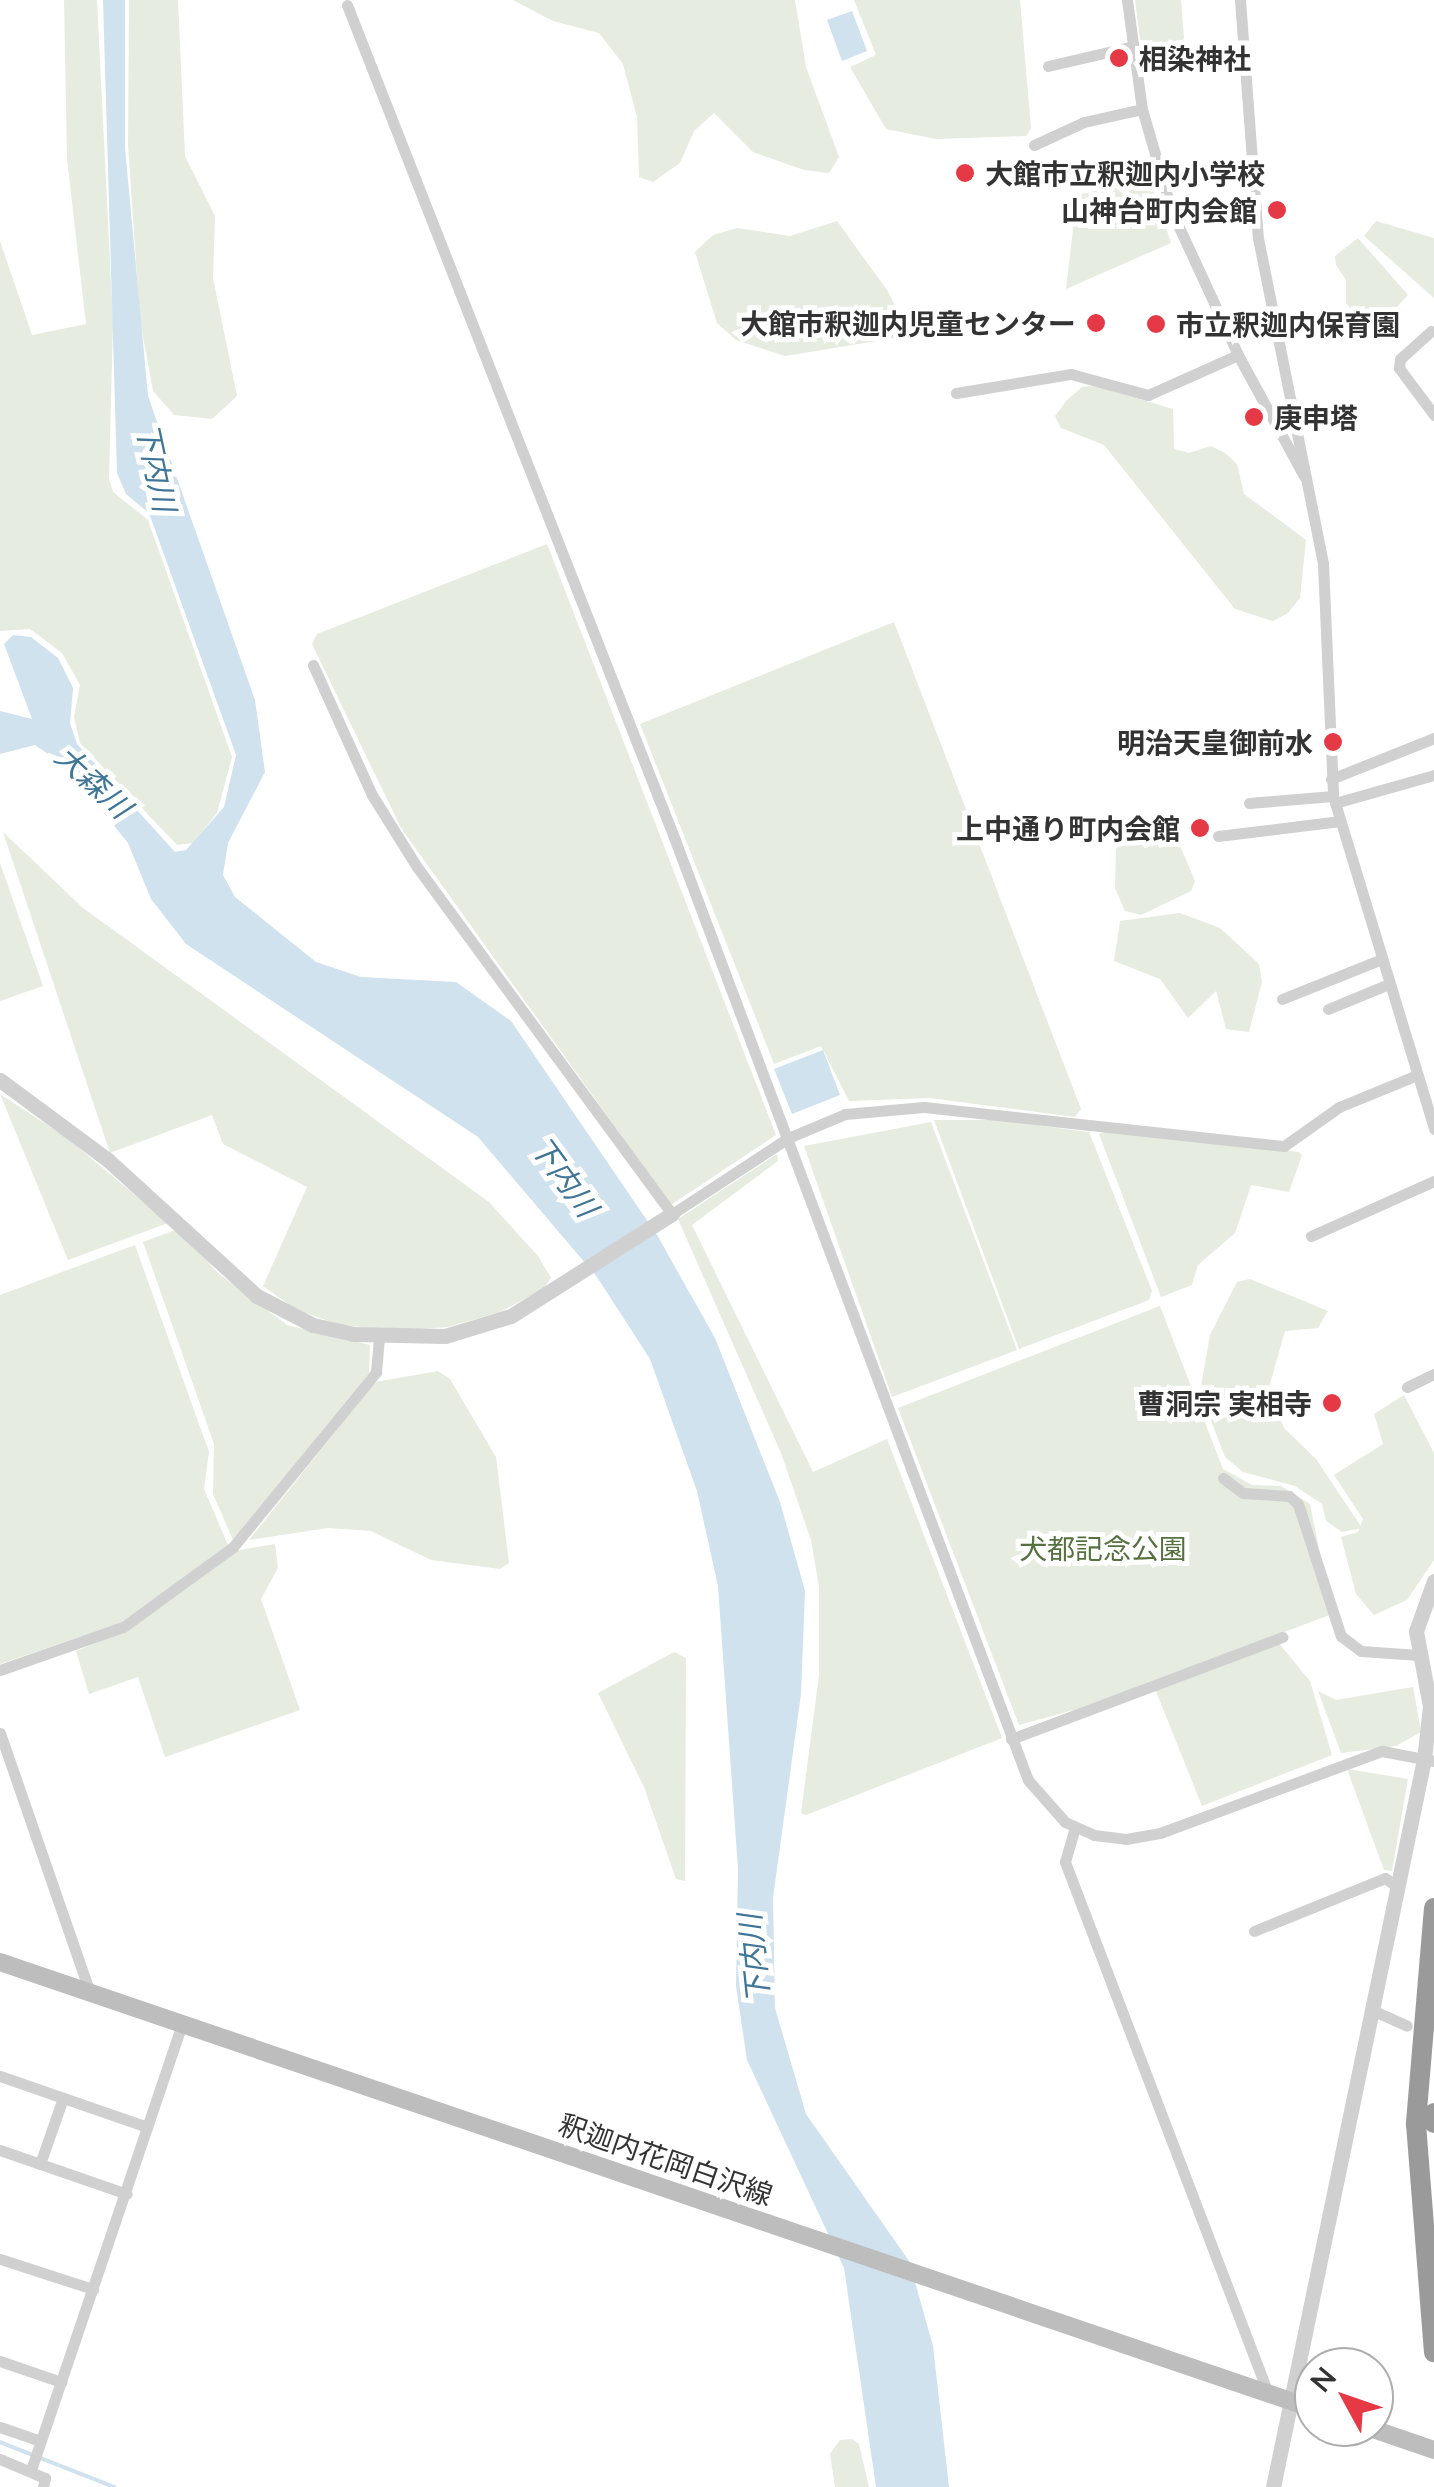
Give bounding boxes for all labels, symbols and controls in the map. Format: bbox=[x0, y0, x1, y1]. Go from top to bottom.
place label: 相染神社 bbox=[1139, 41, 1251, 75]
marker: 相染神社 bbox=[1108, 47, 1130, 69]
place label: 大館市立釈迦内小学校 bbox=[985, 156, 1265, 190]
marker: 大館市立釈迦内小学校 bbox=[954, 162, 976, 184]
place label: 山神台町内会館 bbox=[1061, 193, 1257, 227]
marker: 山神台町内会館 bbox=[1266, 199, 1288, 221]
place label: 大館市釈迦内児童センター bbox=[740, 306, 1076, 340]
place label: 市立釈迦内保育園 bbox=[1176, 307, 1400, 341]
marker: 大館市釈迦内児童センター bbox=[1085, 312, 1107, 334]
marker: 市立釈迦内保育園 bbox=[1145, 313, 1167, 335]
place label: 庚申塔 bbox=[1274, 400, 1358, 434]
marker: 庚申塔 bbox=[1243, 406, 1265, 428]
water label: 下内川 bbox=[130, 419, 184, 515]
place label: 明治天皇御前水 bbox=[1117, 725, 1313, 759]
marker: 明治天皇御前水 bbox=[1322, 731, 1344, 753]
water label: 大森川 bbox=[49, 737, 139, 825]
place label: 上中通り町内会館 bbox=[956, 811, 1180, 845]
marker: 上中通り町内会館 bbox=[1189, 817, 1211, 839]
water label: 下内川 bbox=[524, 1129, 606, 1223]
place label: 曹洞宗 実相寺 bbox=[1137, 1386, 1312, 1420]
marker: 曹洞宗 実相寺 bbox=[1321, 1392, 1343, 1414]
park label: 犬都記念公園 bbox=[1019, 1531, 1187, 1565]
water label: 下内川 bbox=[730, 1912, 776, 2006]
street label: 釈迦内花岡白沢線 bbox=[555, 2107, 777, 2211]
north arrow bbox=[1294, 2347, 1394, 2447]
text: N bbox=[1303, 2360, 1343, 2398]

